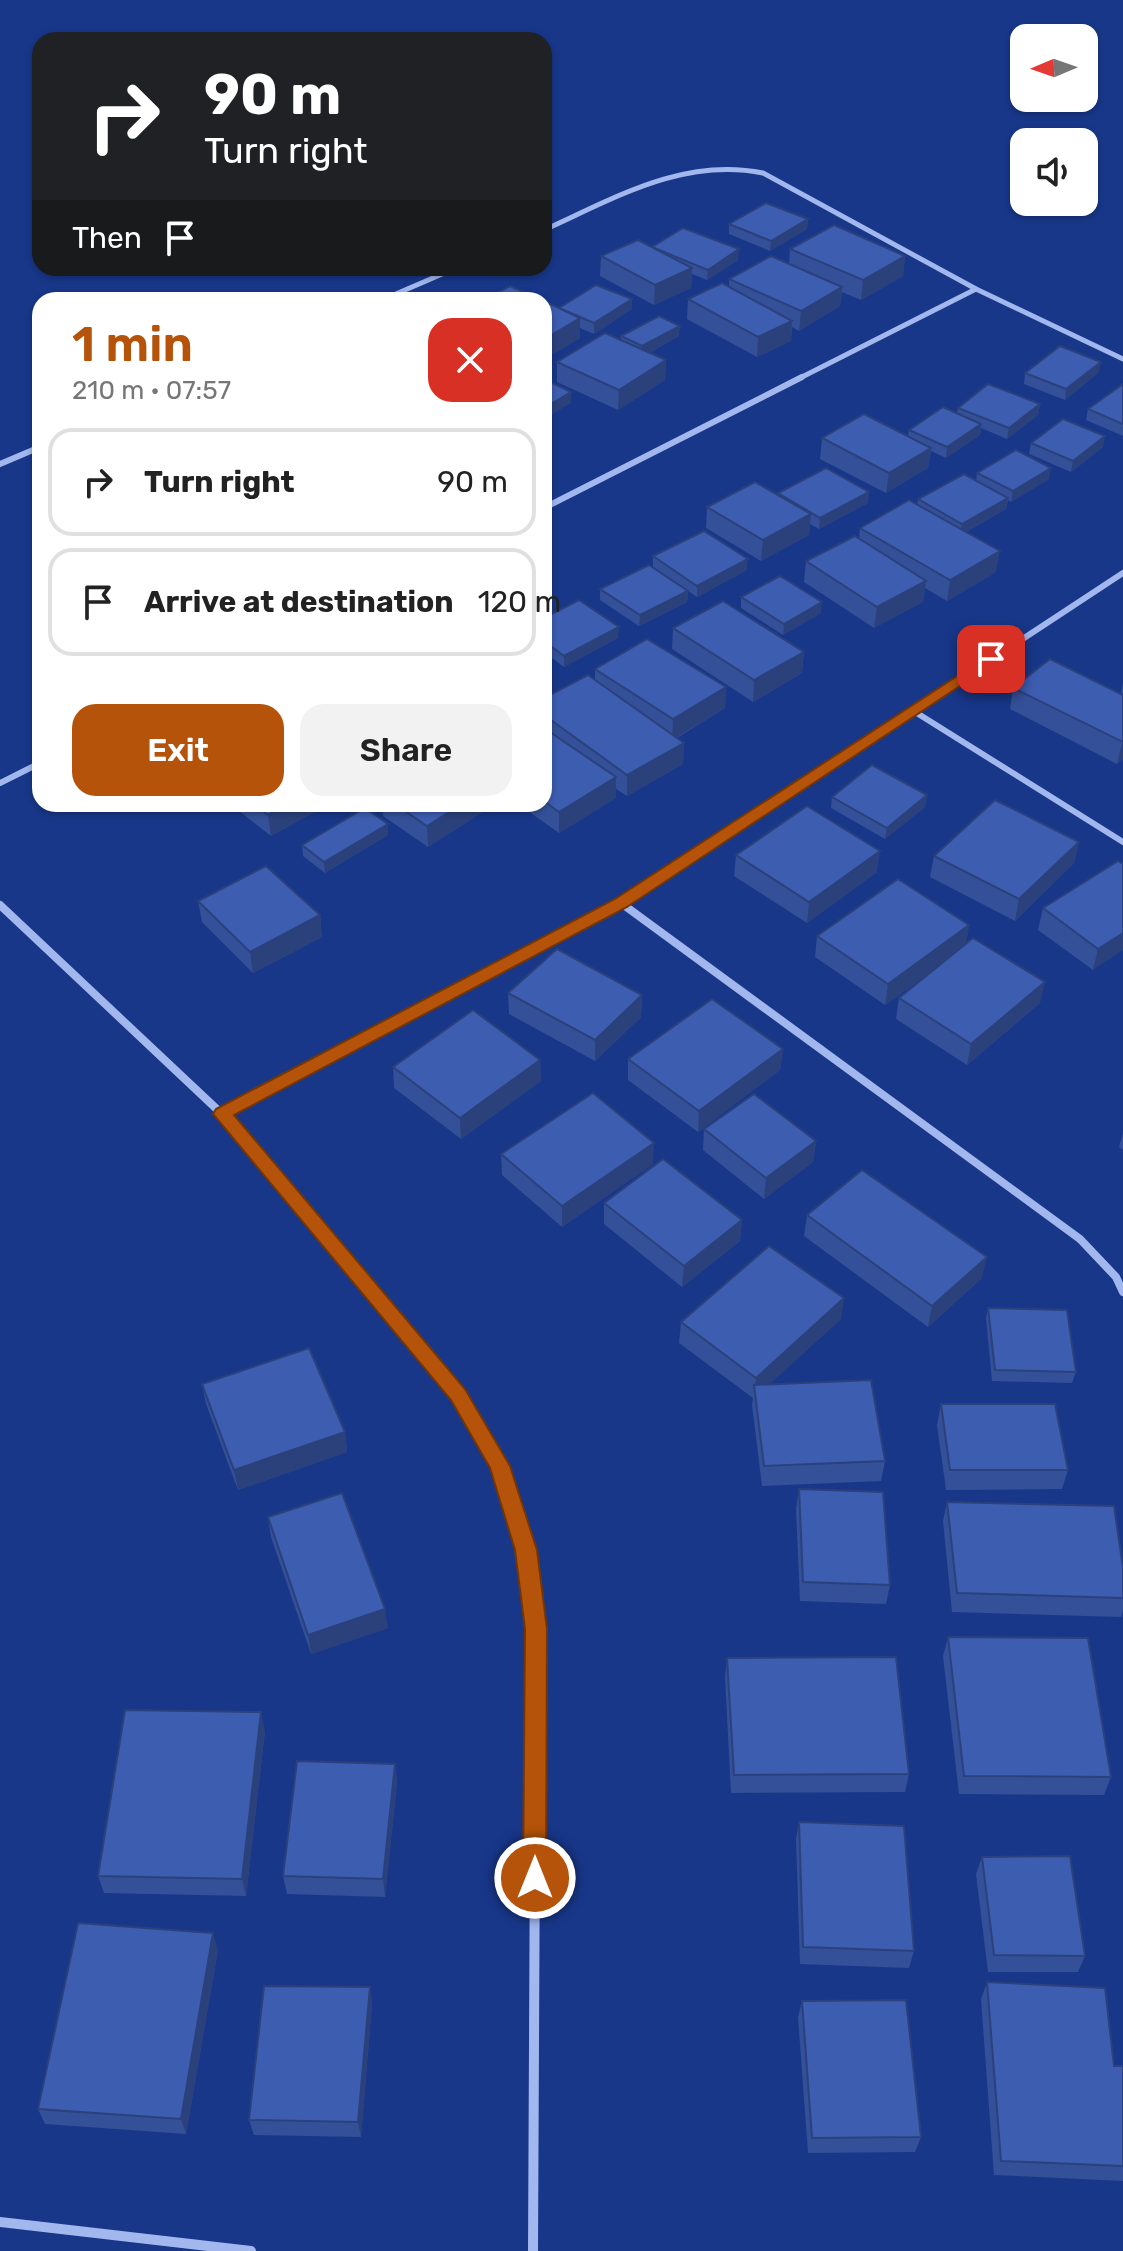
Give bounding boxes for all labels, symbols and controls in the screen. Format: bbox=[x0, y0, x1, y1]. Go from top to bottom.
north arrow bbox=[1010, 24, 1098, 112]
map controls bbox=[1010, 24, 1098, 216]
text: 90 m bbox=[204, 62, 341, 128]
icon: right bbox=[72, 64, 176, 168]
button: sound bbox=[1010, 128, 1098, 216]
text: Turn right bbox=[204, 129, 368, 172]
icon: arrive bbox=[158, 216, 202, 260]
text: Then bbox=[72, 220, 142, 256]
text: 1 min bbox=[72, 316, 193, 373]
button: close bbox=[428, 318, 512, 402]
text: 210 m · 07:57 bbox=[72, 375, 231, 406]
icon: right bbox=[76, 460, 120, 504]
text: Turn right bbox=[144, 464, 295, 500]
text: 90 m bbox=[437, 464, 508, 500]
icon: arrive bbox=[76, 580, 120, 624]
text: Arrive at destination bbox=[144, 584, 454, 620]
text: 120 m bbox=[478, 584, 561, 620]
pin bbox=[957, 625, 1025, 693]
icon: arrive bbox=[969, 637, 1013, 681]
button: Exit bbox=[72, 704, 284, 796]
button: Share bbox=[300, 704, 512, 796]
position arrow bbox=[493, 1836, 577, 1920]

